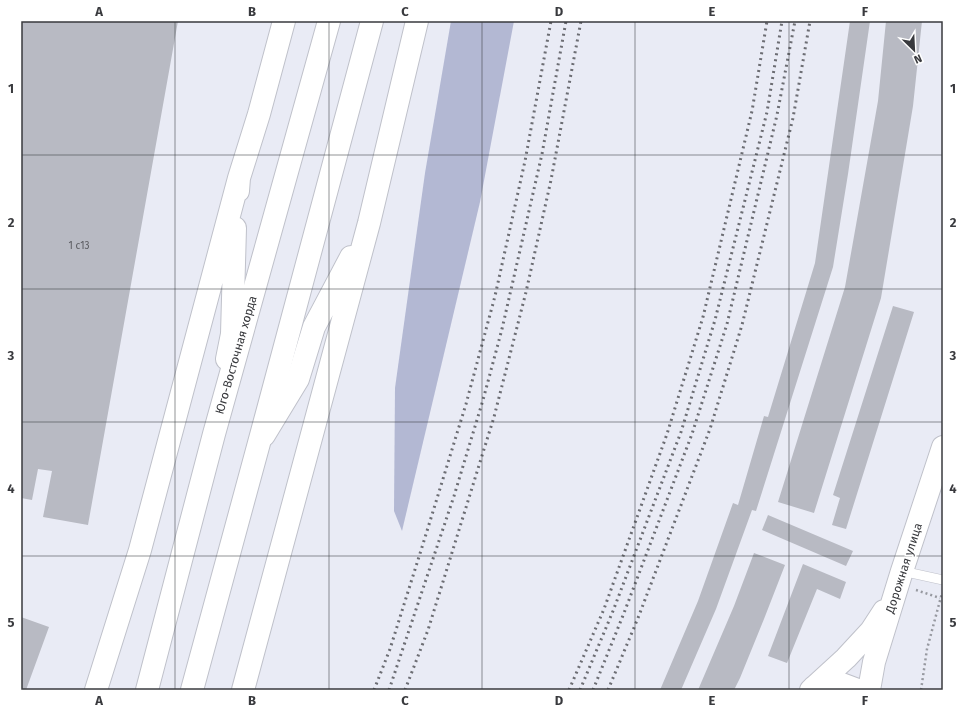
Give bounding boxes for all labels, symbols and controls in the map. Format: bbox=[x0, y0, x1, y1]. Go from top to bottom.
text: A bbox=[94, 4, 103, 19]
text: B bbox=[248, 4, 256, 19]
text: C bbox=[401, 4, 409, 19]
text: D bbox=[555, 4, 564, 19]
text: E bbox=[709, 4, 716, 19]
text: F bbox=[862, 4, 869, 19]
north arrow bbox=[894, 30, 934, 70]
text: N bbox=[912, 51, 924, 66]
text: 1 bbox=[8, 81, 14, 96]
text: 1 bbox=[950, 81, 956, 96]
text: 2 bbox=[8, 215, 15, 230]
text: 2 bbox=[950, 215, 957, 230]
house number: 1 с13 bbox=[69, 240, 89, 252]
street label: Юго-Восточная хорда bbox=[212, 294, 260, 416]
text: 3 bbox=[7, 348, 15, 363]
text: 3 bbox=[949, 348, 957, 363]
text: 4 bbox=[7, 481, 15, 496]
text: 4 bbox=[949, 481, 957, 496]
street label: Дорожная улица bbox=[883, 521, 925, 616]
text: 5 bbox=[8, 615, 15, 630]
text: 5 bbox=[950, 615, 957, 630]
text: A bbox=[94, 693, 103, 708]
text: B bbox=[248, 693, 256, 708]
text: C bbox=[401, 693, 409, 708]
text: D bbox=[555, 693, 564, 708]
text: E bbox=[709, 693, 716, 708]
text: F bbox=[862, 693, 869, 708]

